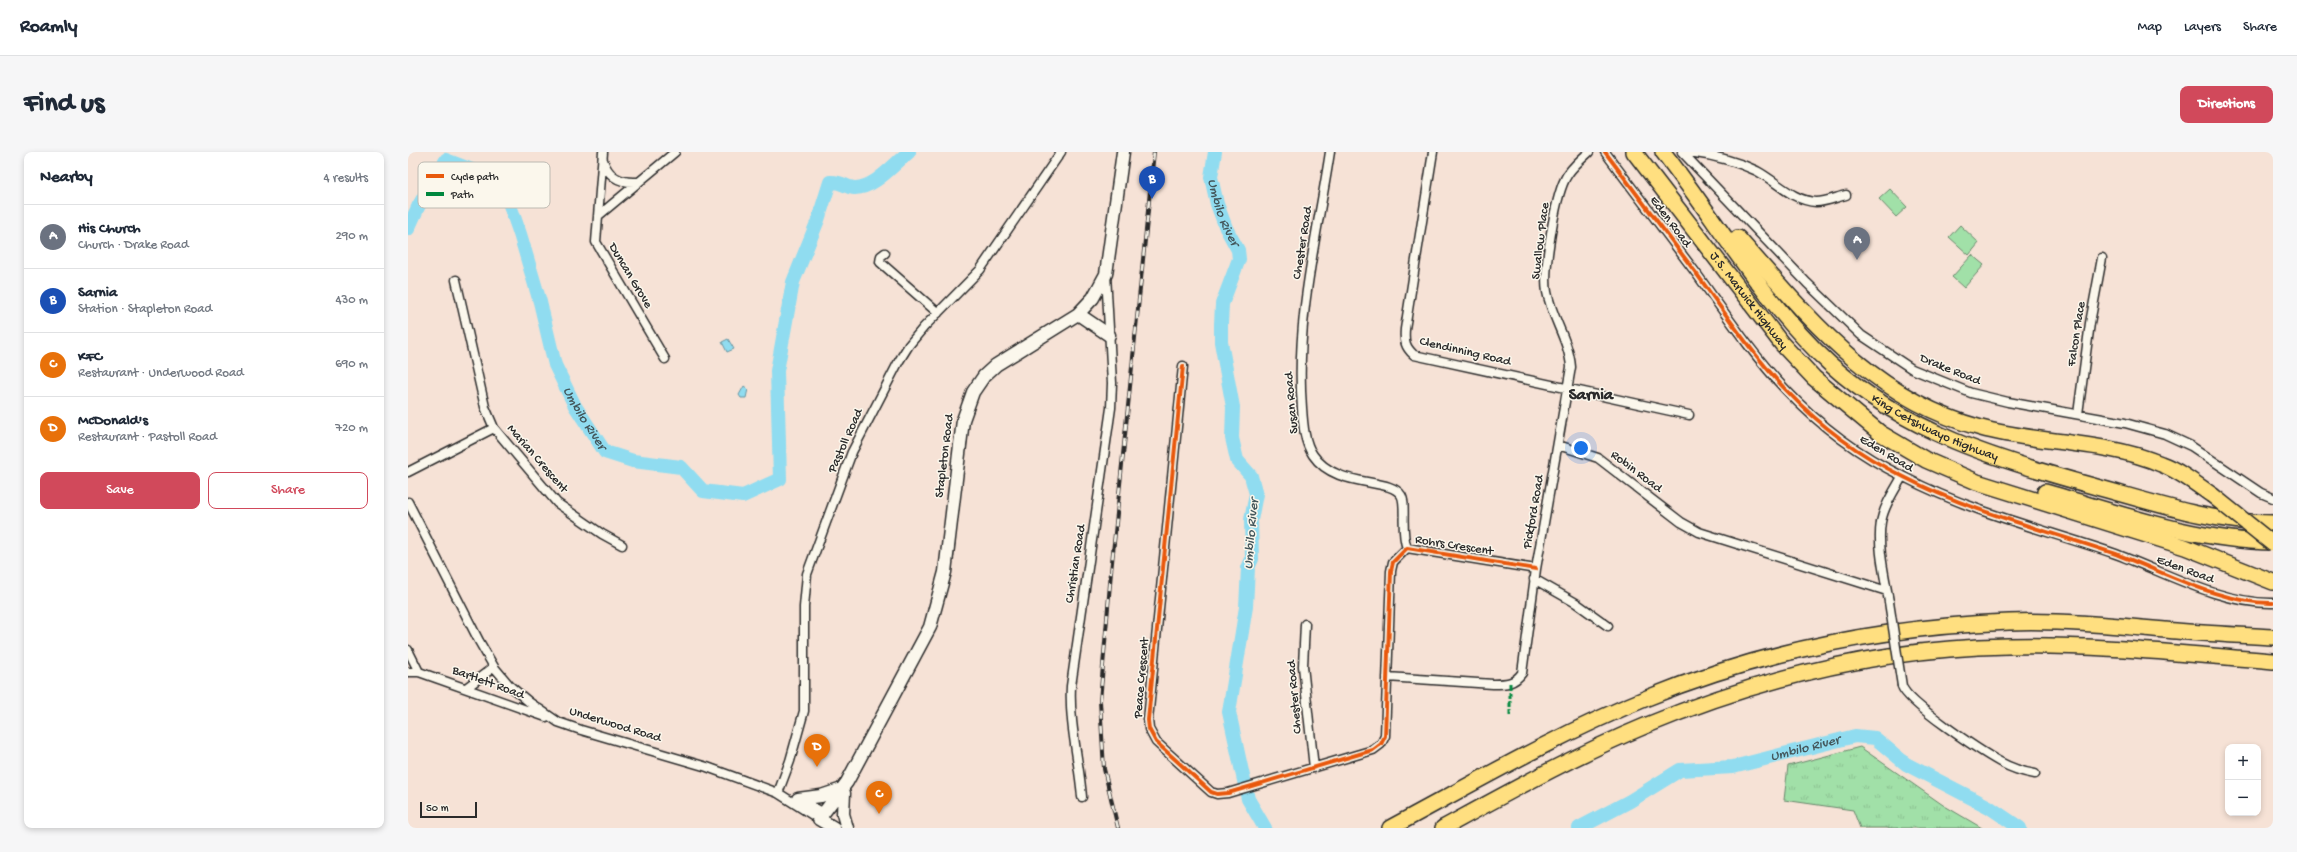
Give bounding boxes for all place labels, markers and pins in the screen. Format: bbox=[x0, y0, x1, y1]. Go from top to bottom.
pin: B bbox=[1139, 166, 1165, 199]
pin: A bbox=[1844, 227, 1870, 260]
pin: D bbox=[804, 734, 830, 767]
pin: C bbox=[866, 781, 892, 814]

